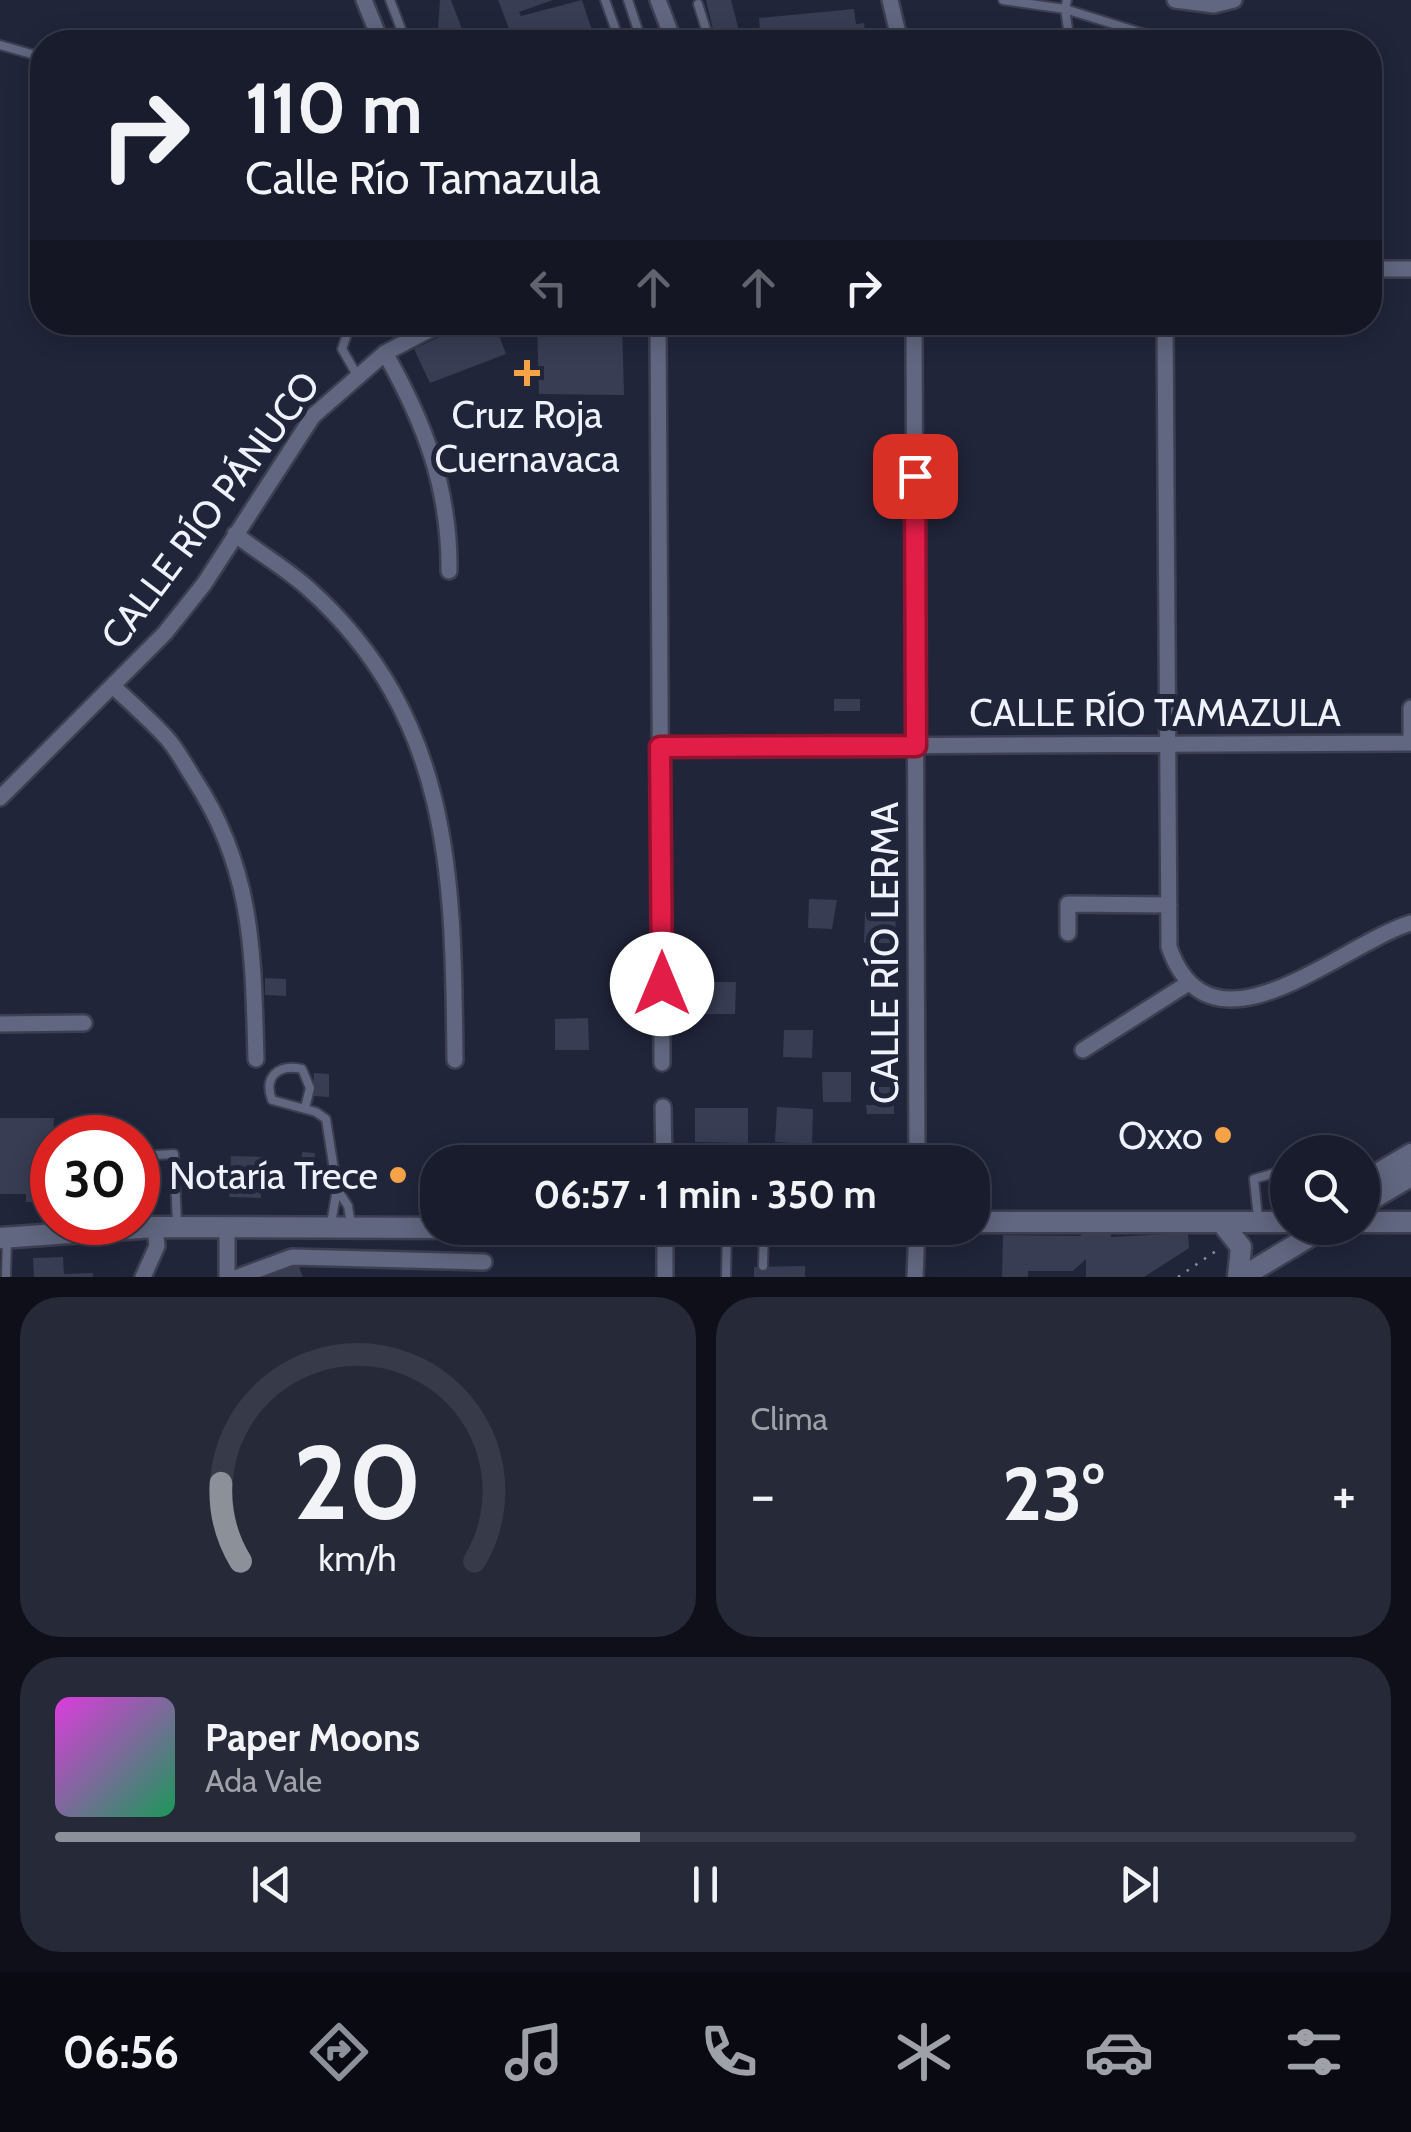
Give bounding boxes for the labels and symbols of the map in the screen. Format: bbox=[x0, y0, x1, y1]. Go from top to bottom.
marker: Cruz Roja Cuernavaca bbox=[514, 360, 540, 386]
street label: CALLE RÍO PÁNUCO bbox=[90, 362, 330, 658]
place label: Cruz Roja Cuernavaca bbox=[434, 391, 620, 482]
pin bbox=[873, 434, 958, 519]
street label: CALLE RÍO TAMAZULA bbox=[969, 689, 1341, 736]
street label: CALLE RÍO LERMA bbox=[861, 801, 908, 1104]
position arrow bbox=[610, 932, 714, 1036]
place label: Oxxo bbox=[1118, 1112, 1203, 1159]
speed limit sign: 30 bbox=[30, 1115, 160, 1245]
marker: Oxxo bbox=[1212, 1124, 1234, 1146]
place label: Notaría Trece bbox=[169, 1152, 378, 1199]
marker: Notaría Trece bbox=[387, 1164, 409, 1186]

